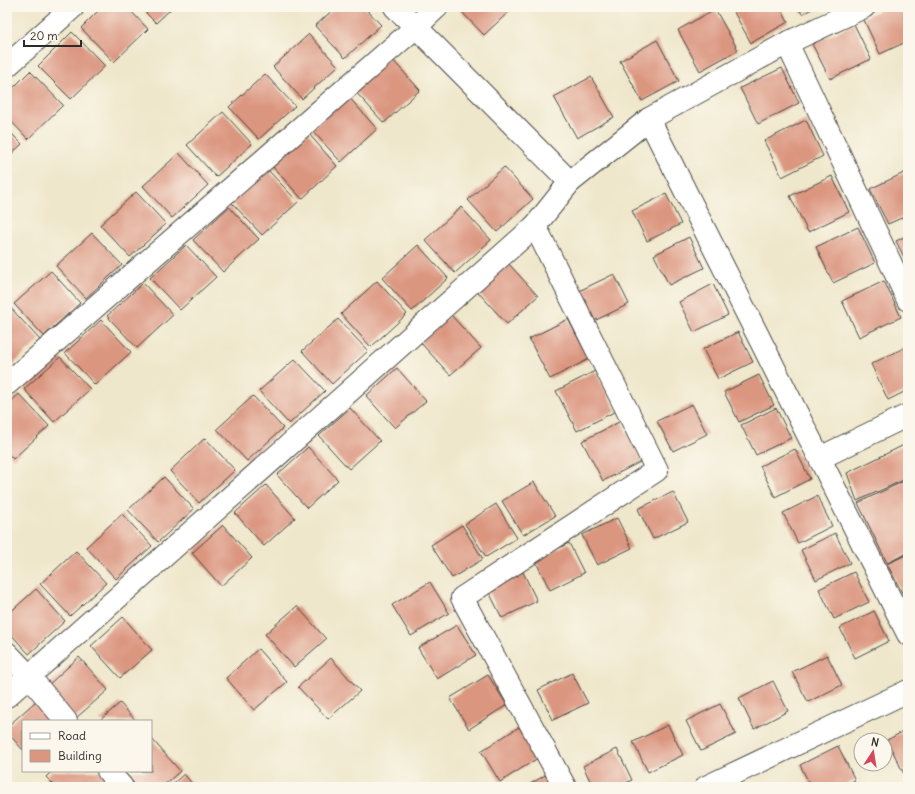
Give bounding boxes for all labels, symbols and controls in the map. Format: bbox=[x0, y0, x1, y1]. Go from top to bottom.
scale bar bbox=[24, 22, 81, 48]
text: 20 m bbox=[30, 28, 58, 43]
legend bbox=[22, 720, 152, 772]
text: Road bbox=[58, 728, 86, 743]
north arrow bbox=[853, 732, 893, 772]
text: N bbox=[870, 735, 880, 750]
text: Building bbox=[58, 748, 102, 763]

